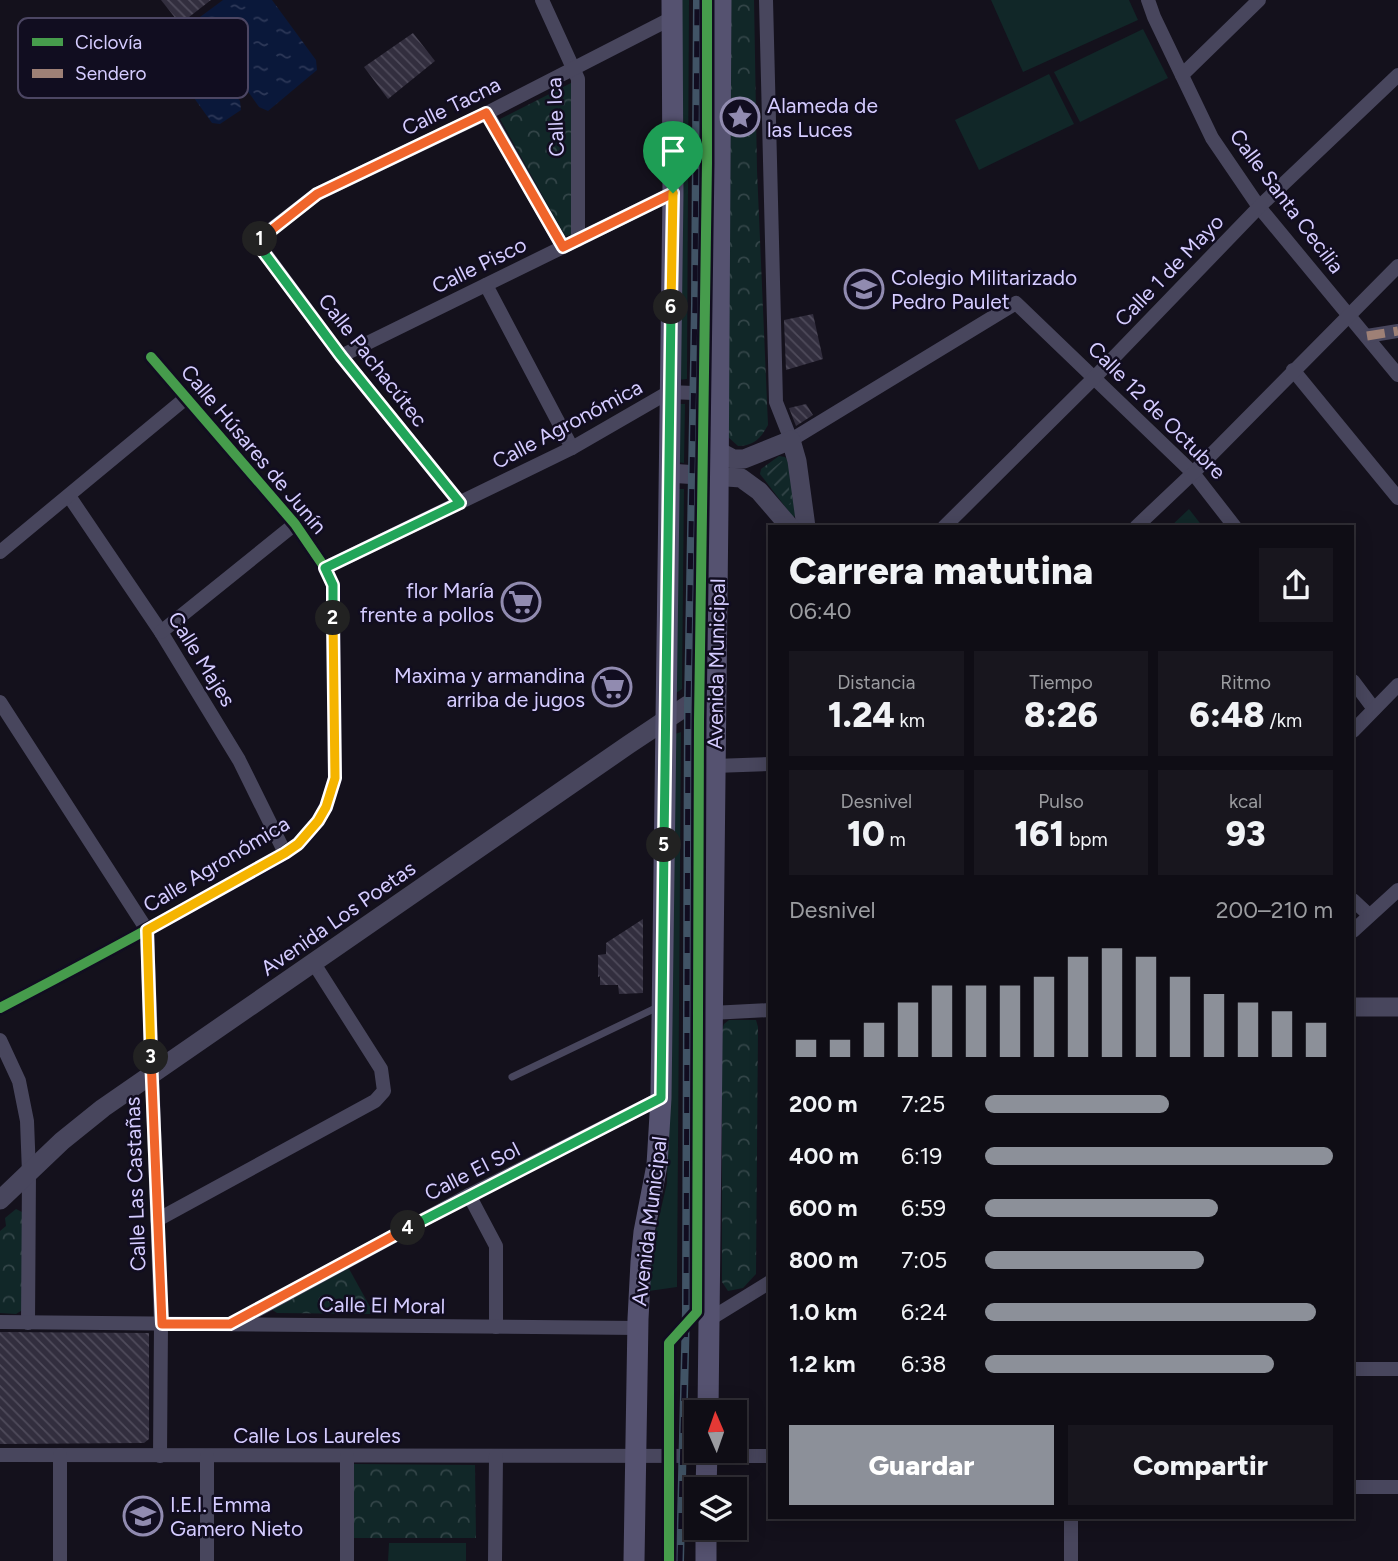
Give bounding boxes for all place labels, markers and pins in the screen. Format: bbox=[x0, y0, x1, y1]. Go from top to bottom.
place label: Alameda de las Luces bbox=[767, 93, 878, 142]
place icon: Alameda de las Luces bbox=[719, 96, 761, 138]
pin bbox=[643, 121, 703, 193]
pin: 1 bbox=[243, 222, 278, 256]
place label: Colegio Militarizado Pedro Paulet bbox=[891, 265, 1077, 314]
school or university icon: Colegio Militarizado Pedro Paulet bbox=[843, 268, 885, 310]
pin: 6 bbox=[654, 290, 688, 324]
place label: flor María frente a pollos bbox=[360, 578, 494, 627]
supermarket icon: flor María frente a pollos bbox=[500, 581, 542, 623]
pin: 2 bbox=[316, 600, 350, 636]
place label: Maxima y armandina arriba de jugos bbox=[394, 663, 585, 712]
supermarket icon: Maxima y armandina arriba de jugos bbox=[591, 666, 633, 708]
pin: 5 bbox=[646, 828, 682, 862]
pin: 3 bbox=[134, 1040, 168, 1074]
pin: 4 bbox=[390, 1210, 426, 1246]
place label: I.E.I. Emma Gamero Nieto bbox=[170, 1492, 303, 1541]
school or university icon: I.E.I. Emma Gamero Nieto bbox=[122, 1495, 164, 1537]

